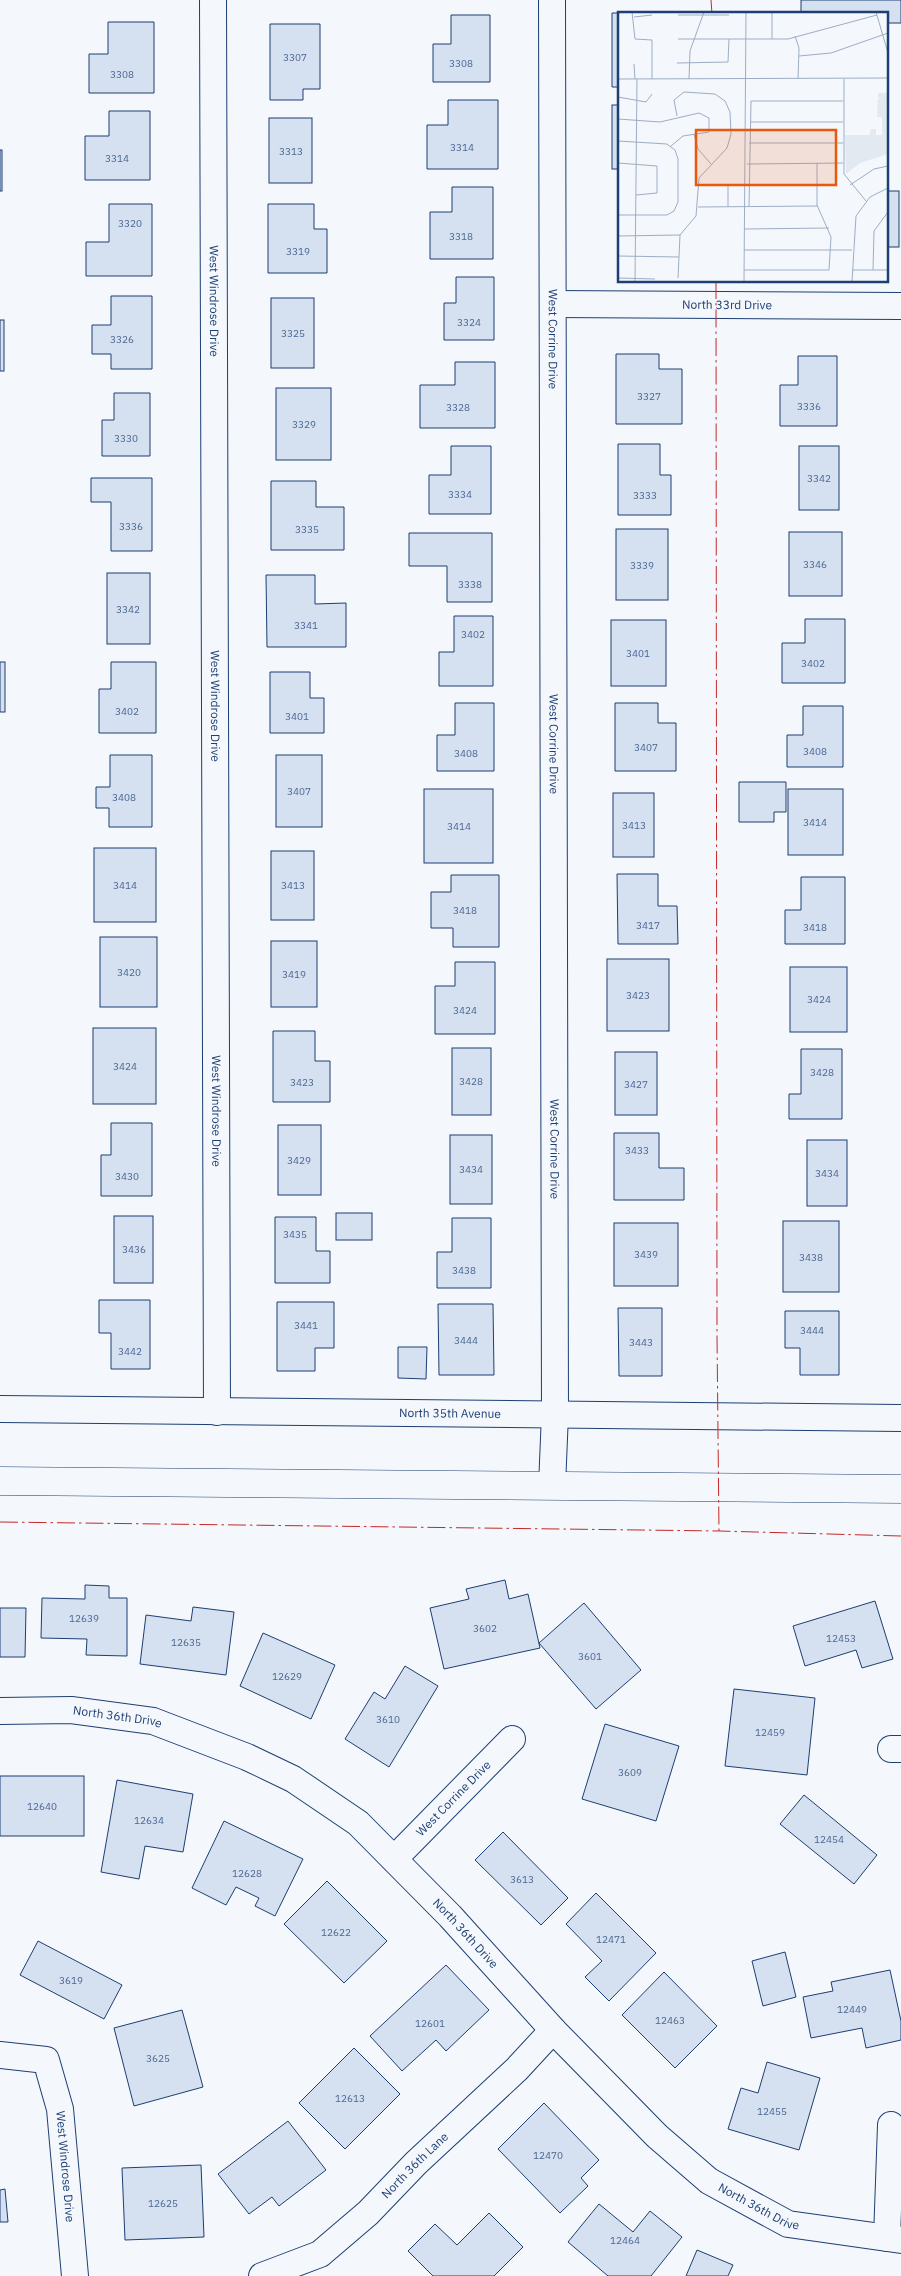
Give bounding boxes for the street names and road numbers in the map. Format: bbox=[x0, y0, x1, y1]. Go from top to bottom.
street label: West Windrose Drive bbox=[207, 245, 222, 357]
street label: West Corrine Drive bbox=[546, 289, 561, 389]
street label: North 33rd Drive bbox=[682, 297, 772, 312]
street label: West Windrose Drive bbox=[208, 650, 223, 762]
street label: West Corrine Drive bbox=[546, 694, 562, 794]
street label: West Windrose Drive bbox=[209, 1055, 224, 1167]
street label: West Corrine Drive bbox=[547, 1099, 563, 1199]
street label: North 35th Avenue bbox=[399, 1405, 501, 1421]
street label: North 36th Drive bbox=[72, 1702, 165, 1731]
street label: West Corrine Drive bbox=[413, 1757, 494, 1839]
street label: North 36th Drive bbox=[430, 1895, 502, 1972]
street label: West Windrose Drive bbox=[53, 2110, 78, 2223]
street label: North 36th Lane bbox=[378, 2129, 451, 2201]
street label: North 36th Drive bbox=[716, 2179, 801, 2233]

